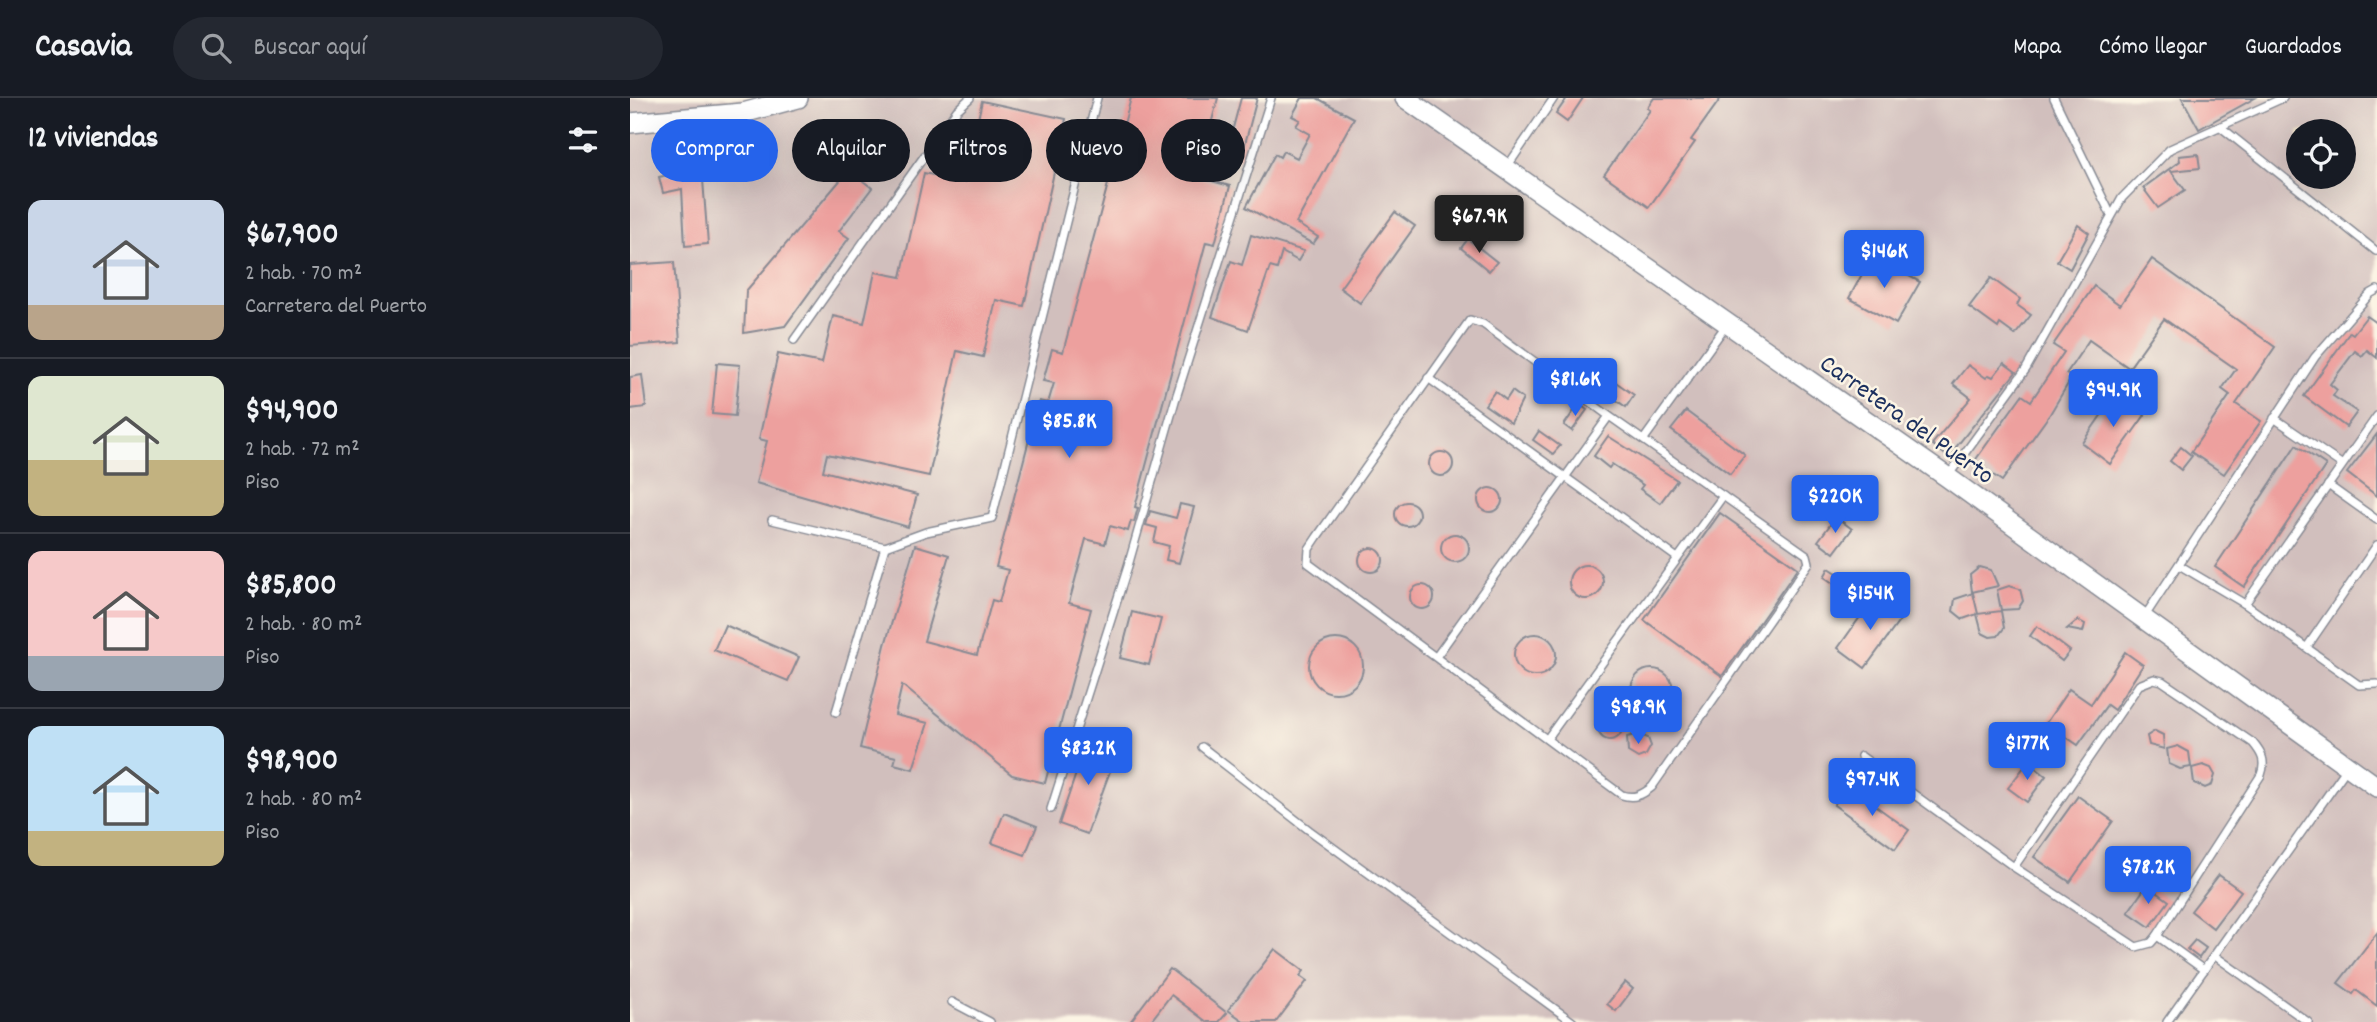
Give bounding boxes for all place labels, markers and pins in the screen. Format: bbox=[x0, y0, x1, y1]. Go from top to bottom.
pin: $67.9K bbox=[1422, 195, 1536, 255]
pin: $146K bbox=[1835, 230, 1933, 290]
pin: $81.6K bbox=[1518, 358, 1632, 418]
pin: $94.9K bbox=[2056, 370, 2170, 429]
pin: $85.8K bbox=[1012, 400, 1126, 460]
pin: $220K bbox=[1786, 476, 1884, 535]
pin: $154K bbox=[1821, 573, 1919, 632]
pin: $98.9K bbox=[1581, 686, 1695, 746]
pin: $177K bbox=[1978, 722, 2076, 782]
pin: $83.2K bbox=[1031, 728, 1145, 787]
pin: $97.4K bbox=[1815, 758, 1929, 818]
pin: $78.2K bbox=[2091, 846, 2205, 906]

